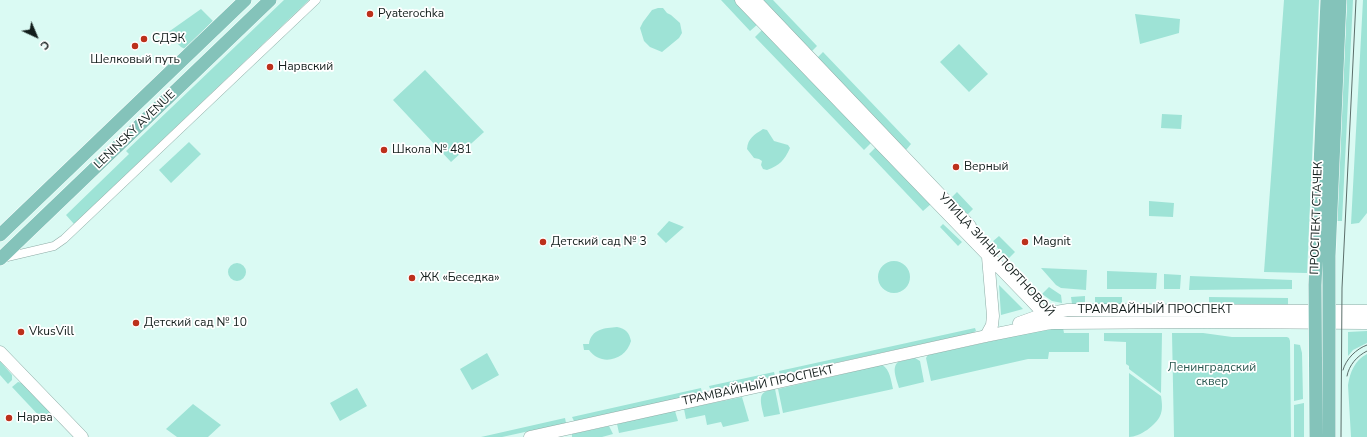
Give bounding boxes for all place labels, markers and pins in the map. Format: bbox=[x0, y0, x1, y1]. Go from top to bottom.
place label: Pyaterochka bbox=[378, 7, 444, 21]
marker: Pyaterochka bbox=[365, 9, 375, 19]
place label: СДЭК bbox=[152, 32, 185, 46]
marker: СДЭК bbox=[139, 34, 149, 44]
marker: Шелковый путь bbox=[130, 41, 140, 51]
place label: Шелковый путь bbox=[90, 53, 180, 67]
place label: Нарвский bbox=[278, 60, 333, 74]
marker: Нарвский bbox=[265, 62, 275, 72]
place label: Школа № 481 bbox=[392, 143, 472, 157]
marker: Школа № 481 bbox=[379, 145, 389, 155]
place label: Верный bbox=[964, 160, 1009, 174]
marker: Верный bbox=[951, 162, 961, 172]
place label: Детский сад № 3 bbox=[551, 235, 647, 249]
place label: Magnit bbox=[1033, 235, 1070, 249]
marker: Детский сад № 3 bbox=[538, 237, 548, 247]
marker: Magnit bbox=[1020, 237, 1030, 247]
place label: ЖК «Беседка» bbox=[420, 271, 499, 285]
marker: ЖК «Беседка» bbox=[407, 273, 417, 283]
place label: Детский сад № 10 bbox=[144, 316, 247, 330]
marker: Детский сад № 10 bbox=[131, 318, 141, 328]
place label: VkusVill bbox=[29, 325, 74, 339]
marker: VkusVill bbox=[16, 327, 26, 337]
place label: Нарва bbox=[17, 411, 53, 425]
marker: Нарва bbox=[4, 413, 14, 423]

